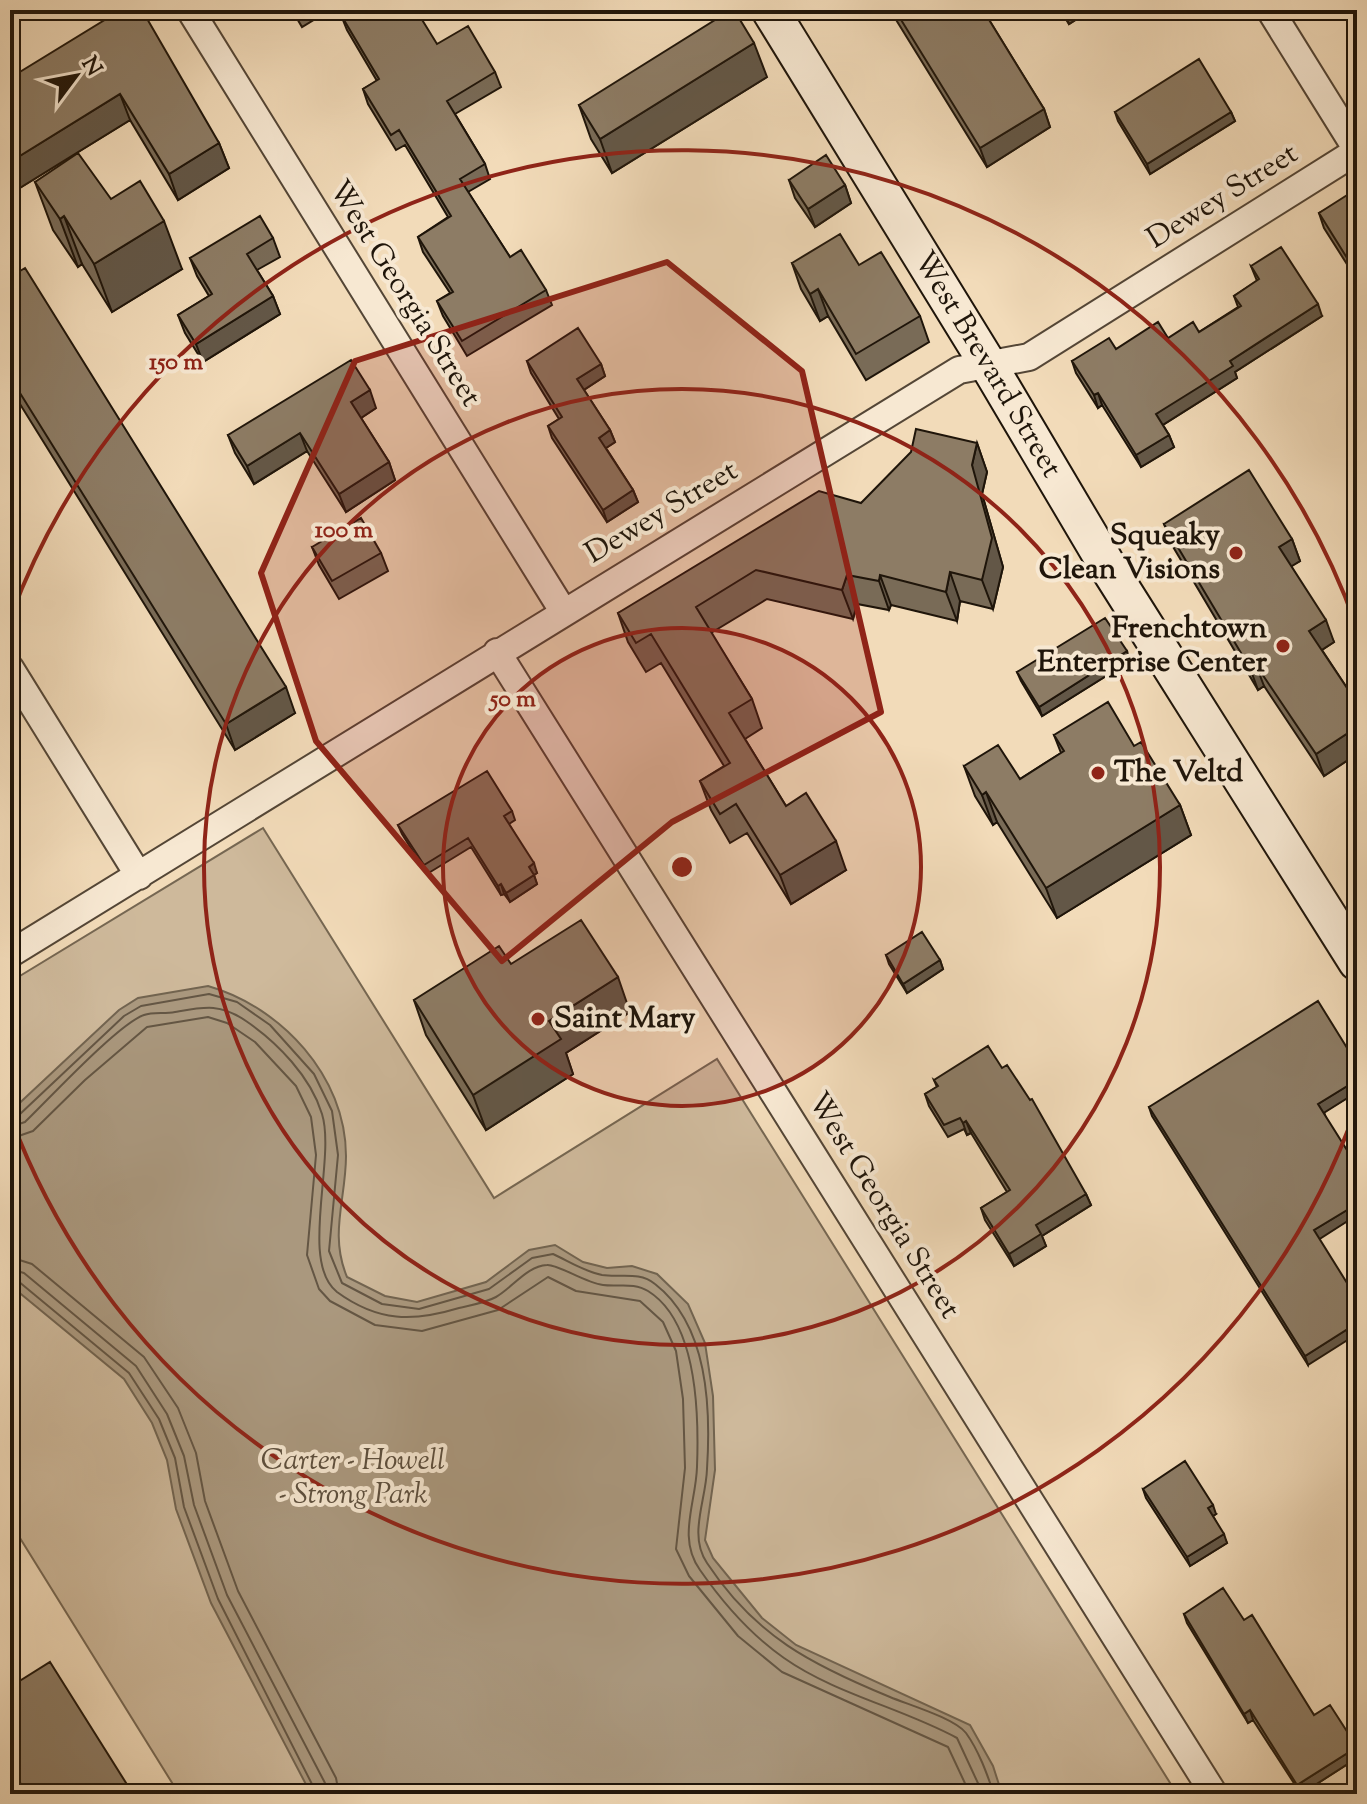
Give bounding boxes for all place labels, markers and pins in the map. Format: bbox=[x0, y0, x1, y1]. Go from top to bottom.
place label: Squeaky Clean Visions bbox=[1039, 515, 1220, 592]
marker: Squeaky Clean Visions bbox=[1227, 544, 1245, 562]
place label: Frenchtown Enterprise Center bbox=[1037, 608, 1268, 685]
marker: Frenchtown Enterprise Center bbox=[1274, 637, 1292, 655]
place label: The Veltd bbox=[1114, 752, 1243, 795]
marker: The Veltd bbox=[1089, 764, 1107, 782]
centre of rings bbox=[668, 853, 696, 881]
place label: Saint Mary bbox=[554, 998, 696, 1041]
marker: Saint Mary bbox=[529, 1010, 547, 1028]

